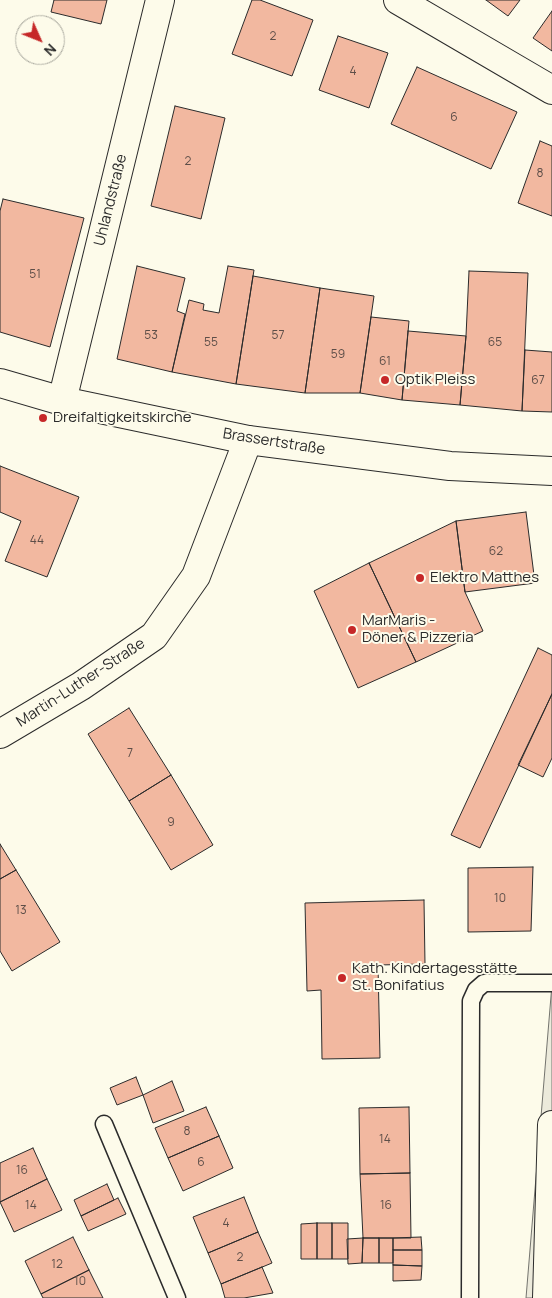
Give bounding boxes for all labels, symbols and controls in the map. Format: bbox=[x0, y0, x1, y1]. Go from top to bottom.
north arrow bbox=[15, 15, 65, 65]
house number: 2 bbox=[270, 30, 276, 44]
text: N bbox=[40, 40, 61, 60]
house number: 4 bbox=[349, 65, 357, 79]
house number: 6 bbox=[450, 111, 458, 125]
street label: Uhlandstraße bbox=[91, 152, 131, 248]
house number: 2 bbox=[185, 155, 191, 169]
house number: 8 bbox=[537, 167, 543, 181]
house number: 51 bbox=[29, 268, 41, 282]
house number: 53 bbox=[144, 329, 158, 343]
house number: 57 bbox=[272, 329, 284, 343]
house number: 55 bbox=[204, 336, 218, 350]
house number: 65 bbox=[488, 336, 502, 350]
house number: 59 bbox=[331, 348, 345, 362]
house number: 61 bbox=[379, 355, 391, 369]
place label: Optik Pleiss bbox=[395, 371, 475, 389]
marker: Optik Pleiss bbox=[379, 374, 391, 386]
house number: 67 bbox=[531, 374, 545, 388]
place label: Dreifaltigkeitskirche bbox=[53, 409, 192, 427]
marker: Dreifaltigkeitskirche bbox=[37, 412, 49, 424]
street label: Brassertstraße bbox=[221, 425, 327, 459]
house number: 44 bbox=[30, 534, 44, 548]
house number: 62 bbox=[489, 545, 503, 559]
place label: Elektro Matthes bbox=[430, 569, 539, 587]
marker: Elektro Matthes bbox=[414, 572, 426, 584]
place label: MarMaris - Döner & Pizzeria bbox=[362, 612, 474, 647]
marker: MarMaris - Döner & Pizzeria bbox=[346, 624, 358, 636]
street label: Martin-Luther-Straße bbox=[13, 635, 149, 731]
house number: 7 bbox=[127, 747, 133, 761]
house number: 9 bbox=[167, 816, 175, 830]
house number: 10 bbox=[494, 892, 506, 906]
house number: 13 bbox=[15, 904, 27, 918]
place label: Kath. Kindertagesstätte St. Bonifatius bbox=[352, 960, 517, 995]
marker: Kath. Kindertagesstätte St. Bonifatius bbox=[336, 972, 348, 984]
house number: 8 bbox=[184, 1125, 190, 1139]
house number: 14 bbox=[379, 1133, 391, 1147]
house number: 6 bbox=[197, 1156, 205, 1170]
house number: 16 bbox=[16, 1164, 28, 1178]
house number: 14 bbox=[25, 1199, 37, 1213]
house number: 16 bbox=[380, 1199, 392, 1213]
house number: 4 bbox=[222, 1217, 230, 1231]
house number: 2 bbox=[237, 1251, 243, 1265]
house number: 12 bbox=[51, 1258, 63, 1272]
house number: 10 bbox=[74, 1275, 86, 1289]

